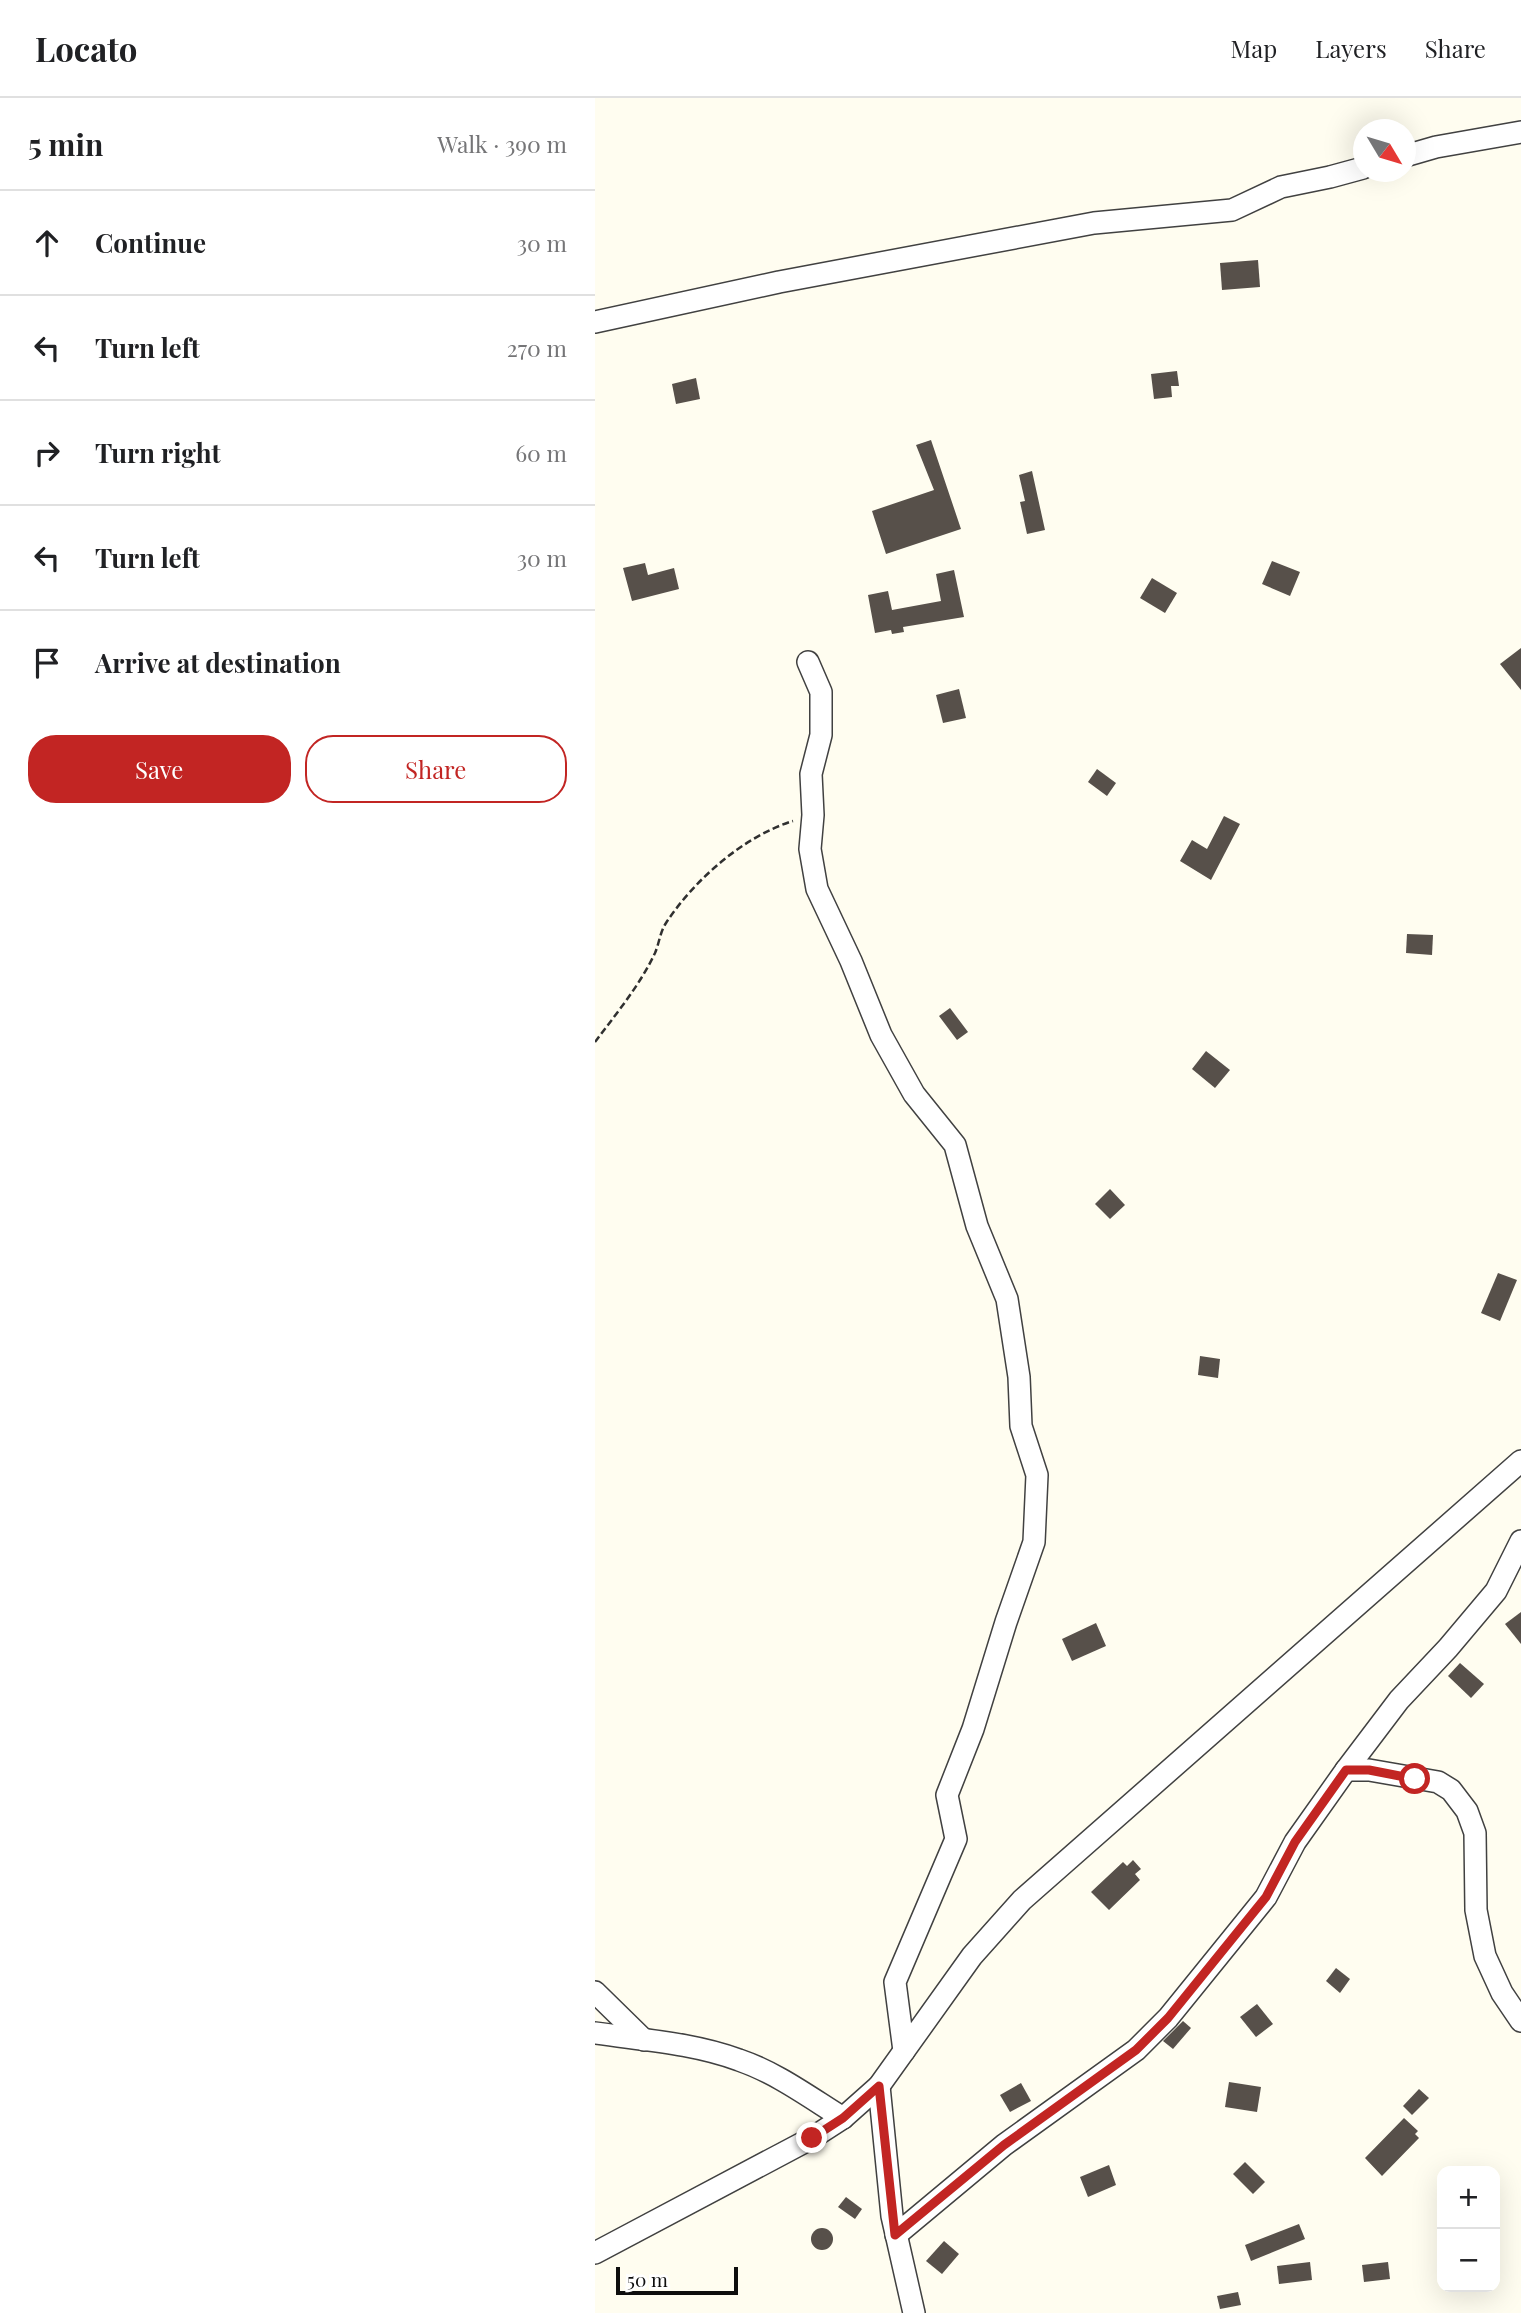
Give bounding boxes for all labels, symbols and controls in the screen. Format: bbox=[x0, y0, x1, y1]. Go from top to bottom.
text: Locato bbox=[35, 26, 137, 70]
text: Map bbox=[1231, 32, 1277, 64]
text: Layers bbox=[1315, 32, 1387, 64]
text: Share bbox=[1425, 32, 1486, 64]
north arrow bbox=[1353, 119, 1416, 182]
text: 5 min bbox=[28, 124, 103, 164]
text: Walk · 390 m bbox=[437, 128, 567, 159]
icon: ahead bbox=[28, 224, 66, 262]
text: Continue bbox=[95, 225, 206, 260]
text: 30 m bbox=[517, 227, 567, 258]
icon: left bbox=[28, 329, 66, 367]
text: Turn left bbox=[95, 330, 200, 365]
text: 270 m bbox=[507, 332, 567, 363]
icon: right bbox=[28, 434, 66, 472]
text: Turn right bbox=[95, 435, 221, 470]
text: 60 m bbox=[515, 437, 567, 468]
icon: left bbox=[28, 539, 66, 577]
text: Turn left bbox=[95, 540, 200, 575]
text: 30 m bbox=[517, 542, 567, 573]
icon: arrive bbox=[28, 644, 66, 682]
text: Arrive at destination bbox=[95, 645, 341, 680]
button: Save bbox=[28, 735, 291, 803]
button: Share bbox=[305, 735, 567, 803]
route start bbox=[1399, 1763, 1430, 1794]
route end bbox=[796, 2122, 827, 2153]
map controls bbox=[1437, 2166, 1500, 2292]
button: + bbox=[1437, 2166, 1500, 2229]
button: − bbox=[1437, 2229, 1500, 2292]
scale bar bbox=[616, 2264, 739, 2296]
text: 50 m bbox=[627, 2266, 668, 2292]

